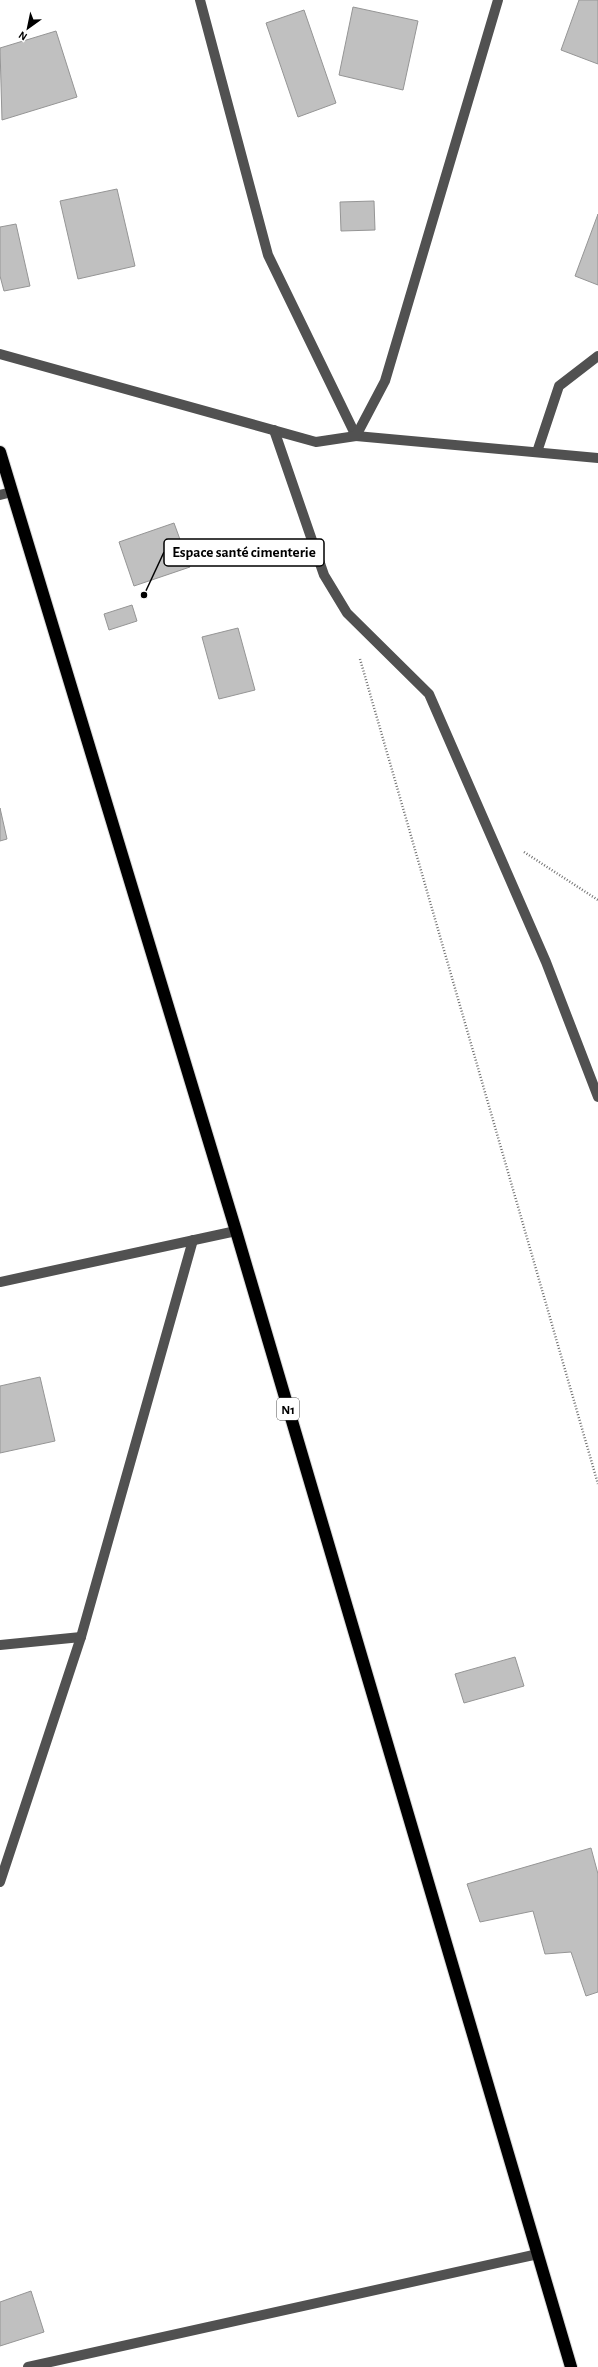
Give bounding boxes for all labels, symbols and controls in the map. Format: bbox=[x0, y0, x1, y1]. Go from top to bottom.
north arrow bbox=[8, 8, 48, 48]
text: N bbox=[17, 29, 29, 43]
callout: Espace santé cimenterie bbox=[164, 539, 324, 566]
text: Espace santé cimenterie bbox=[172, 545, 316, 560]
road number: N1 bbox=[277, 1398, 299, 1420]

